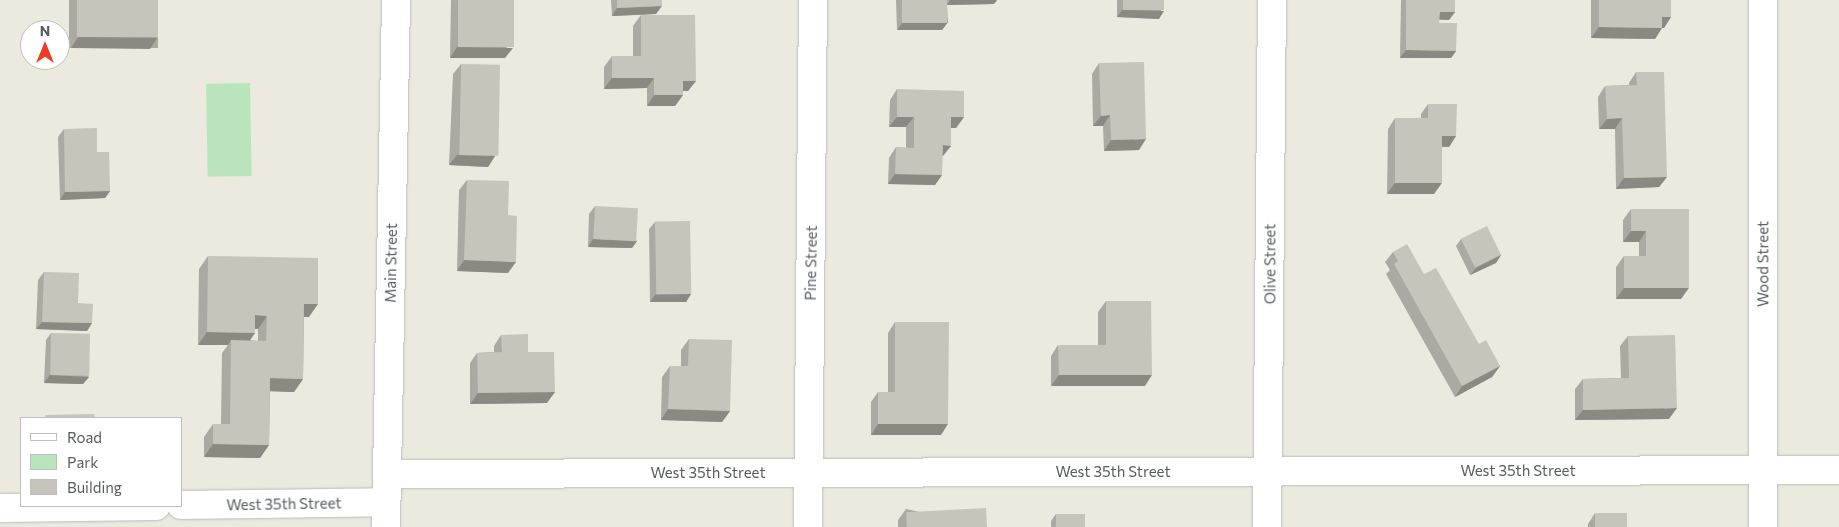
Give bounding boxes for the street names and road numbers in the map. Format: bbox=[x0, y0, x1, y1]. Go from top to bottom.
street label: Wood Street bbox=[1754, 221, 1772, 307]
street label: Main Street bbox=[381, 223, 401, 303]
street label: Olive Street bbox=[1261, 224, 1279, 304]
street label: Pine Street bbox=[801, 225, 821, 301]
street label: West 35th Street bbox=[1460, 462, 1576, 480]
street label: West 35th Street bbox=[1055, 463, 1171, 481]
street label: West 35th Street bbox=[650, 464, 766, 482]
street label: West 35th Street bbox=[226, 494, 342, 514]

